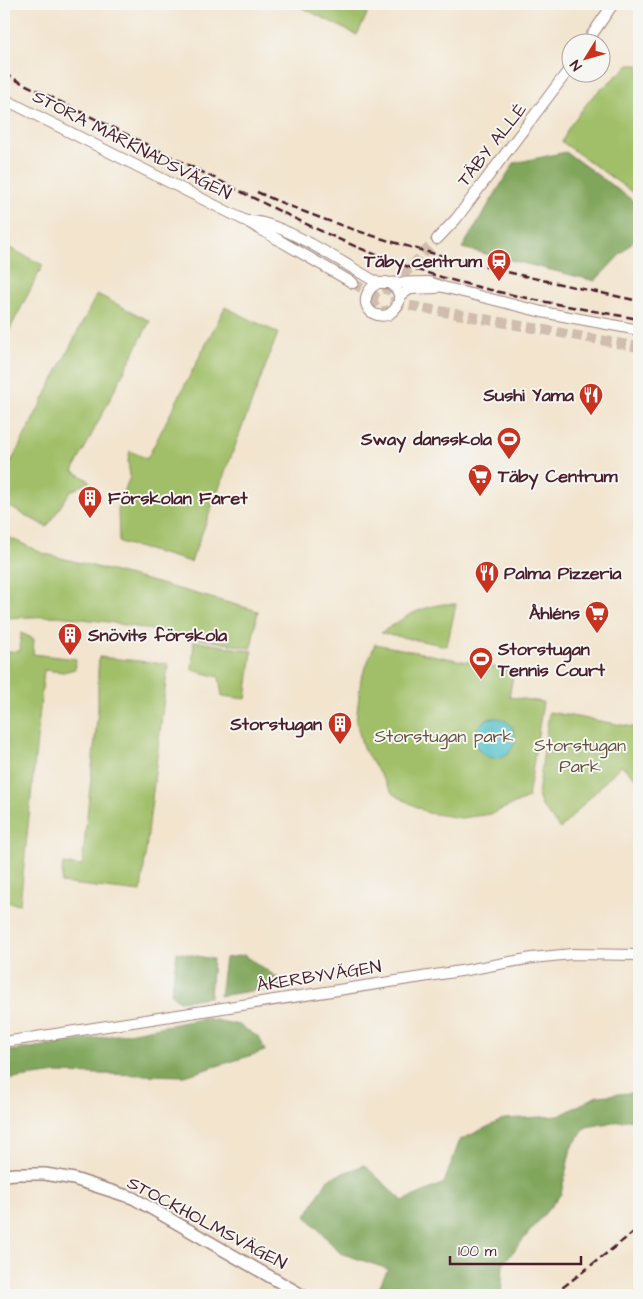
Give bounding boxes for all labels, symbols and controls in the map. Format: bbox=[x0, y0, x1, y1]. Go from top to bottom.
north arrow bbox=[560, 32, 610, 82]
text: N bbox=[566, 56, 587, 75]
street label: STORA MARKNADSVÄGEN bbox=[28, 84, 236, 206]
street label: TÄBY ALLÉ bbox=[452, 98, 533, 192]
station icon: Täby centrum bbox=[486, 248, 512, 282]
place label: Täby centrum bbox=[363, 249, 483, 275]
restaurant icon: Sushi Yama bbox=[578, 382, 604, 416]
place label: Sushi Yama bbox=[482, 383, 575, 408]
sports icon: Sway dansskola bbox=[496, 426, 522, 460]
place label: Sway dansskola bbox=[360, 427, 493, 453]
supermarket icon: Täby Centrum bbox=[467, 463, 493, 497]
place label: Täby Centrum bbox=[497, 464, 618, 490]
building icon: Förskolan Fåret bbox=[77, 485, 103, 519]
place label: Förskolan Fåret bbox=[108, 486, 248, 511]
restaurant icon: Palma Pizzeria bbox=[474, 560, 500, 594]
place label: Palma Pizzeria bbox=[504, 561, 622, 586]
supermarket icon: Åhléns bbox=[584, 600, 610, 634]
place label: Åhléns bbox=[529, 601, 580, 626]
building icon: Snövits förskola bbox=[57, 622, 83, 656]
place label: Snövits förskola bbox=[87, 623, 228, 648]
place label: Storstugan Tennis Court bbox=[497, 637, 606, 683]
sports icon: Storstugan Tennis Court bbox=[468, 646, 494, 680]
building icon: Storstugan bbox=[327, 711, 353, 745]
place label: Storstugan bbox=[229, 712, 322, 738]
park label: Storstugan park bbox=[374, 724, 514, 750]
park label: Storstugan Park bbox=[534, 733, 626, 779]
street label: ÅKERBYVÄGEN bbox=[255, 954, 383, 998]
street label: STOCKHOLMSVÄGEN bbox=[123, 1170, 291, 1276]
scale bar bbox=[450, 1234, 582, 1266]
text: 100 m bbox=[458, 1241, 497, 1262]

